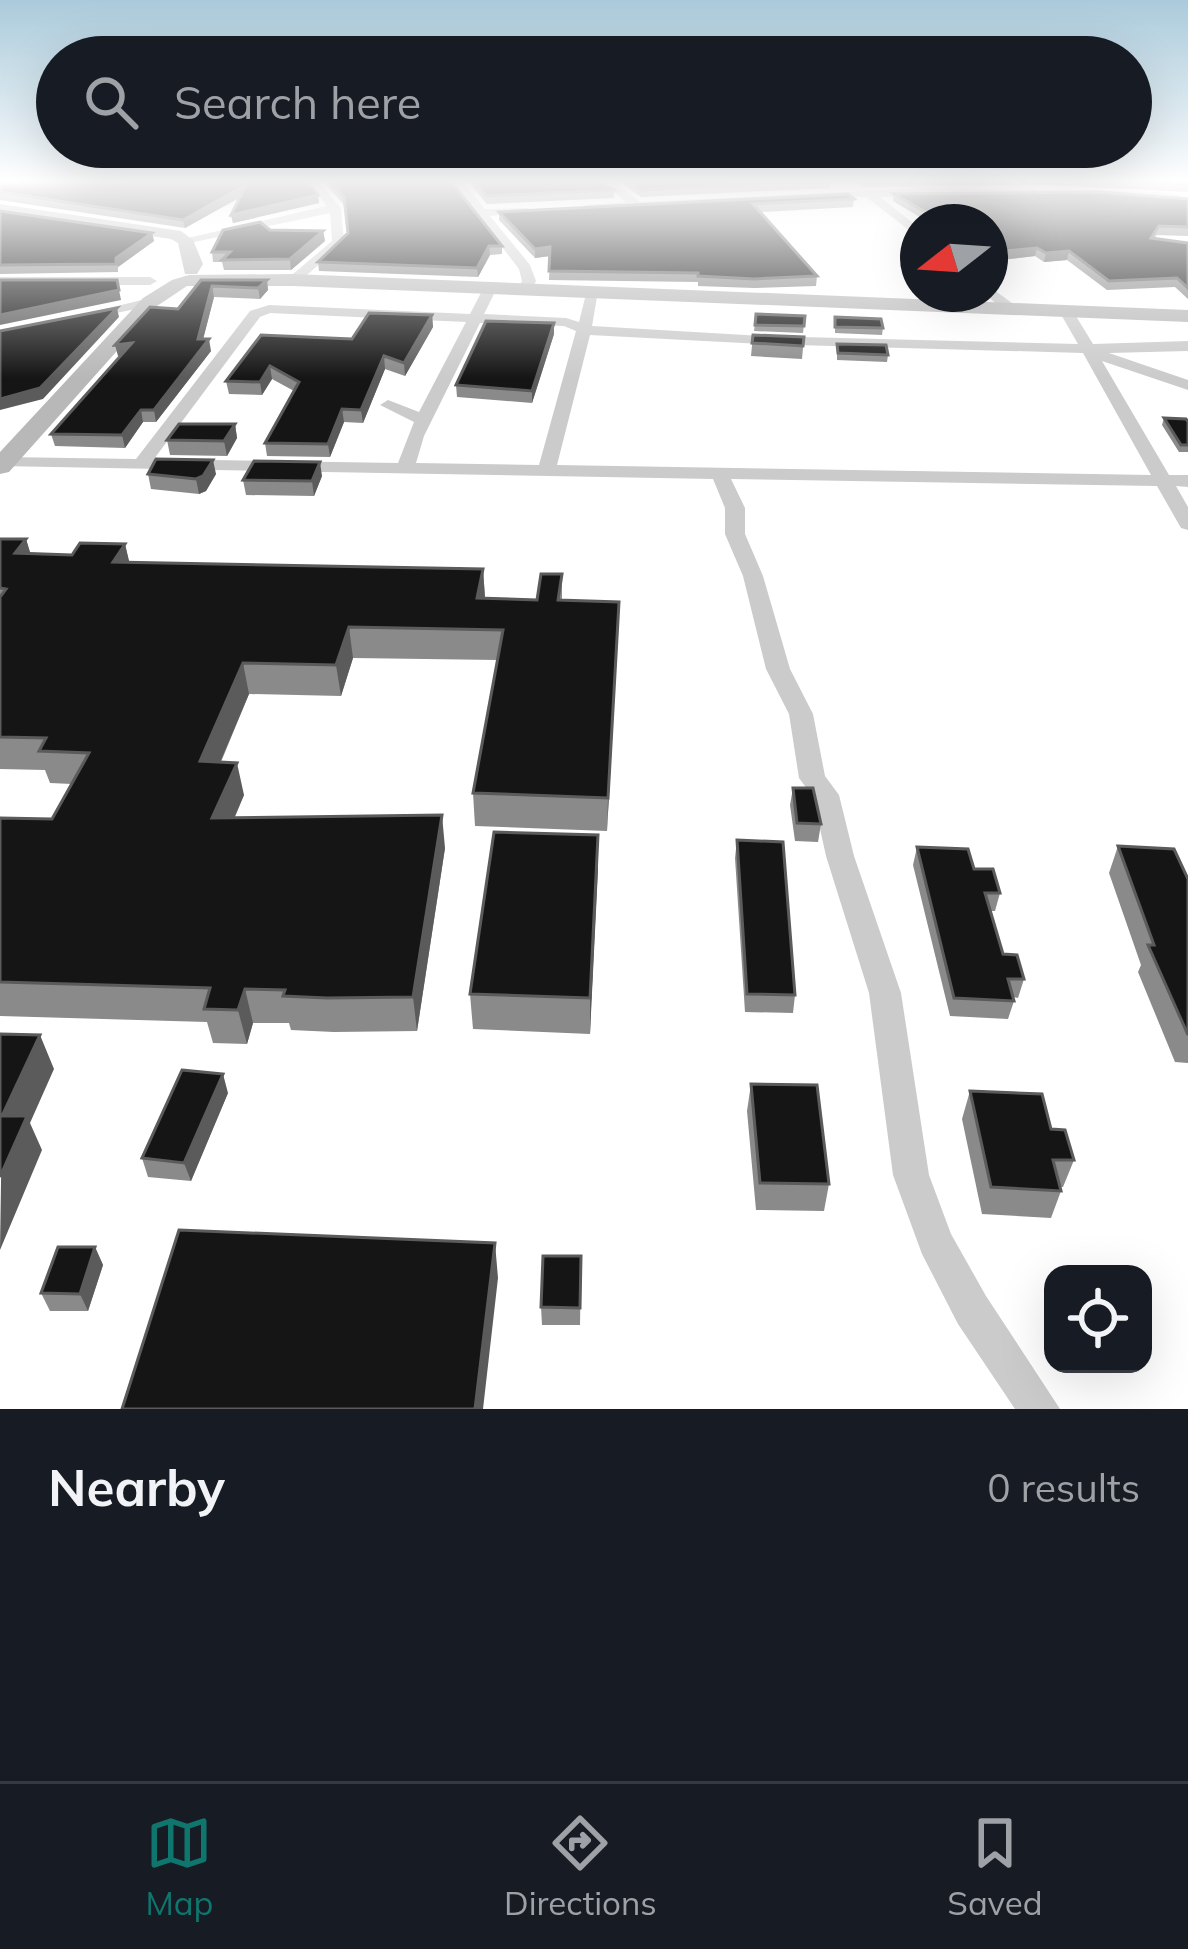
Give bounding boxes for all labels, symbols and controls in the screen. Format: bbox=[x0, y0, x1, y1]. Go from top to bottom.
search box bbox=[36, 36, 1152, 168]
icon: search bbox=[78, 69, 144, 135]
text: Search here bbox=[174, 74, 421, 130]
north arrow bbox=[900, 204, 1008, 312]
map controls bbox=[1044, 1265, 1152, 1373]
button: locate bbox=[1044, 1265, 1152, 1373]
text: Nearby bbox=[48, 1455, 225, 1519]
text: 0 results bbox=[987, 1463, 1140, 1512]
tab: Map bbox=[145, 1810, 213, 1923]
tab: Directions bbox=[504, 1810, 657, 1923]
tab: Saved bbox=[947, 1810, 1043, 1923]

